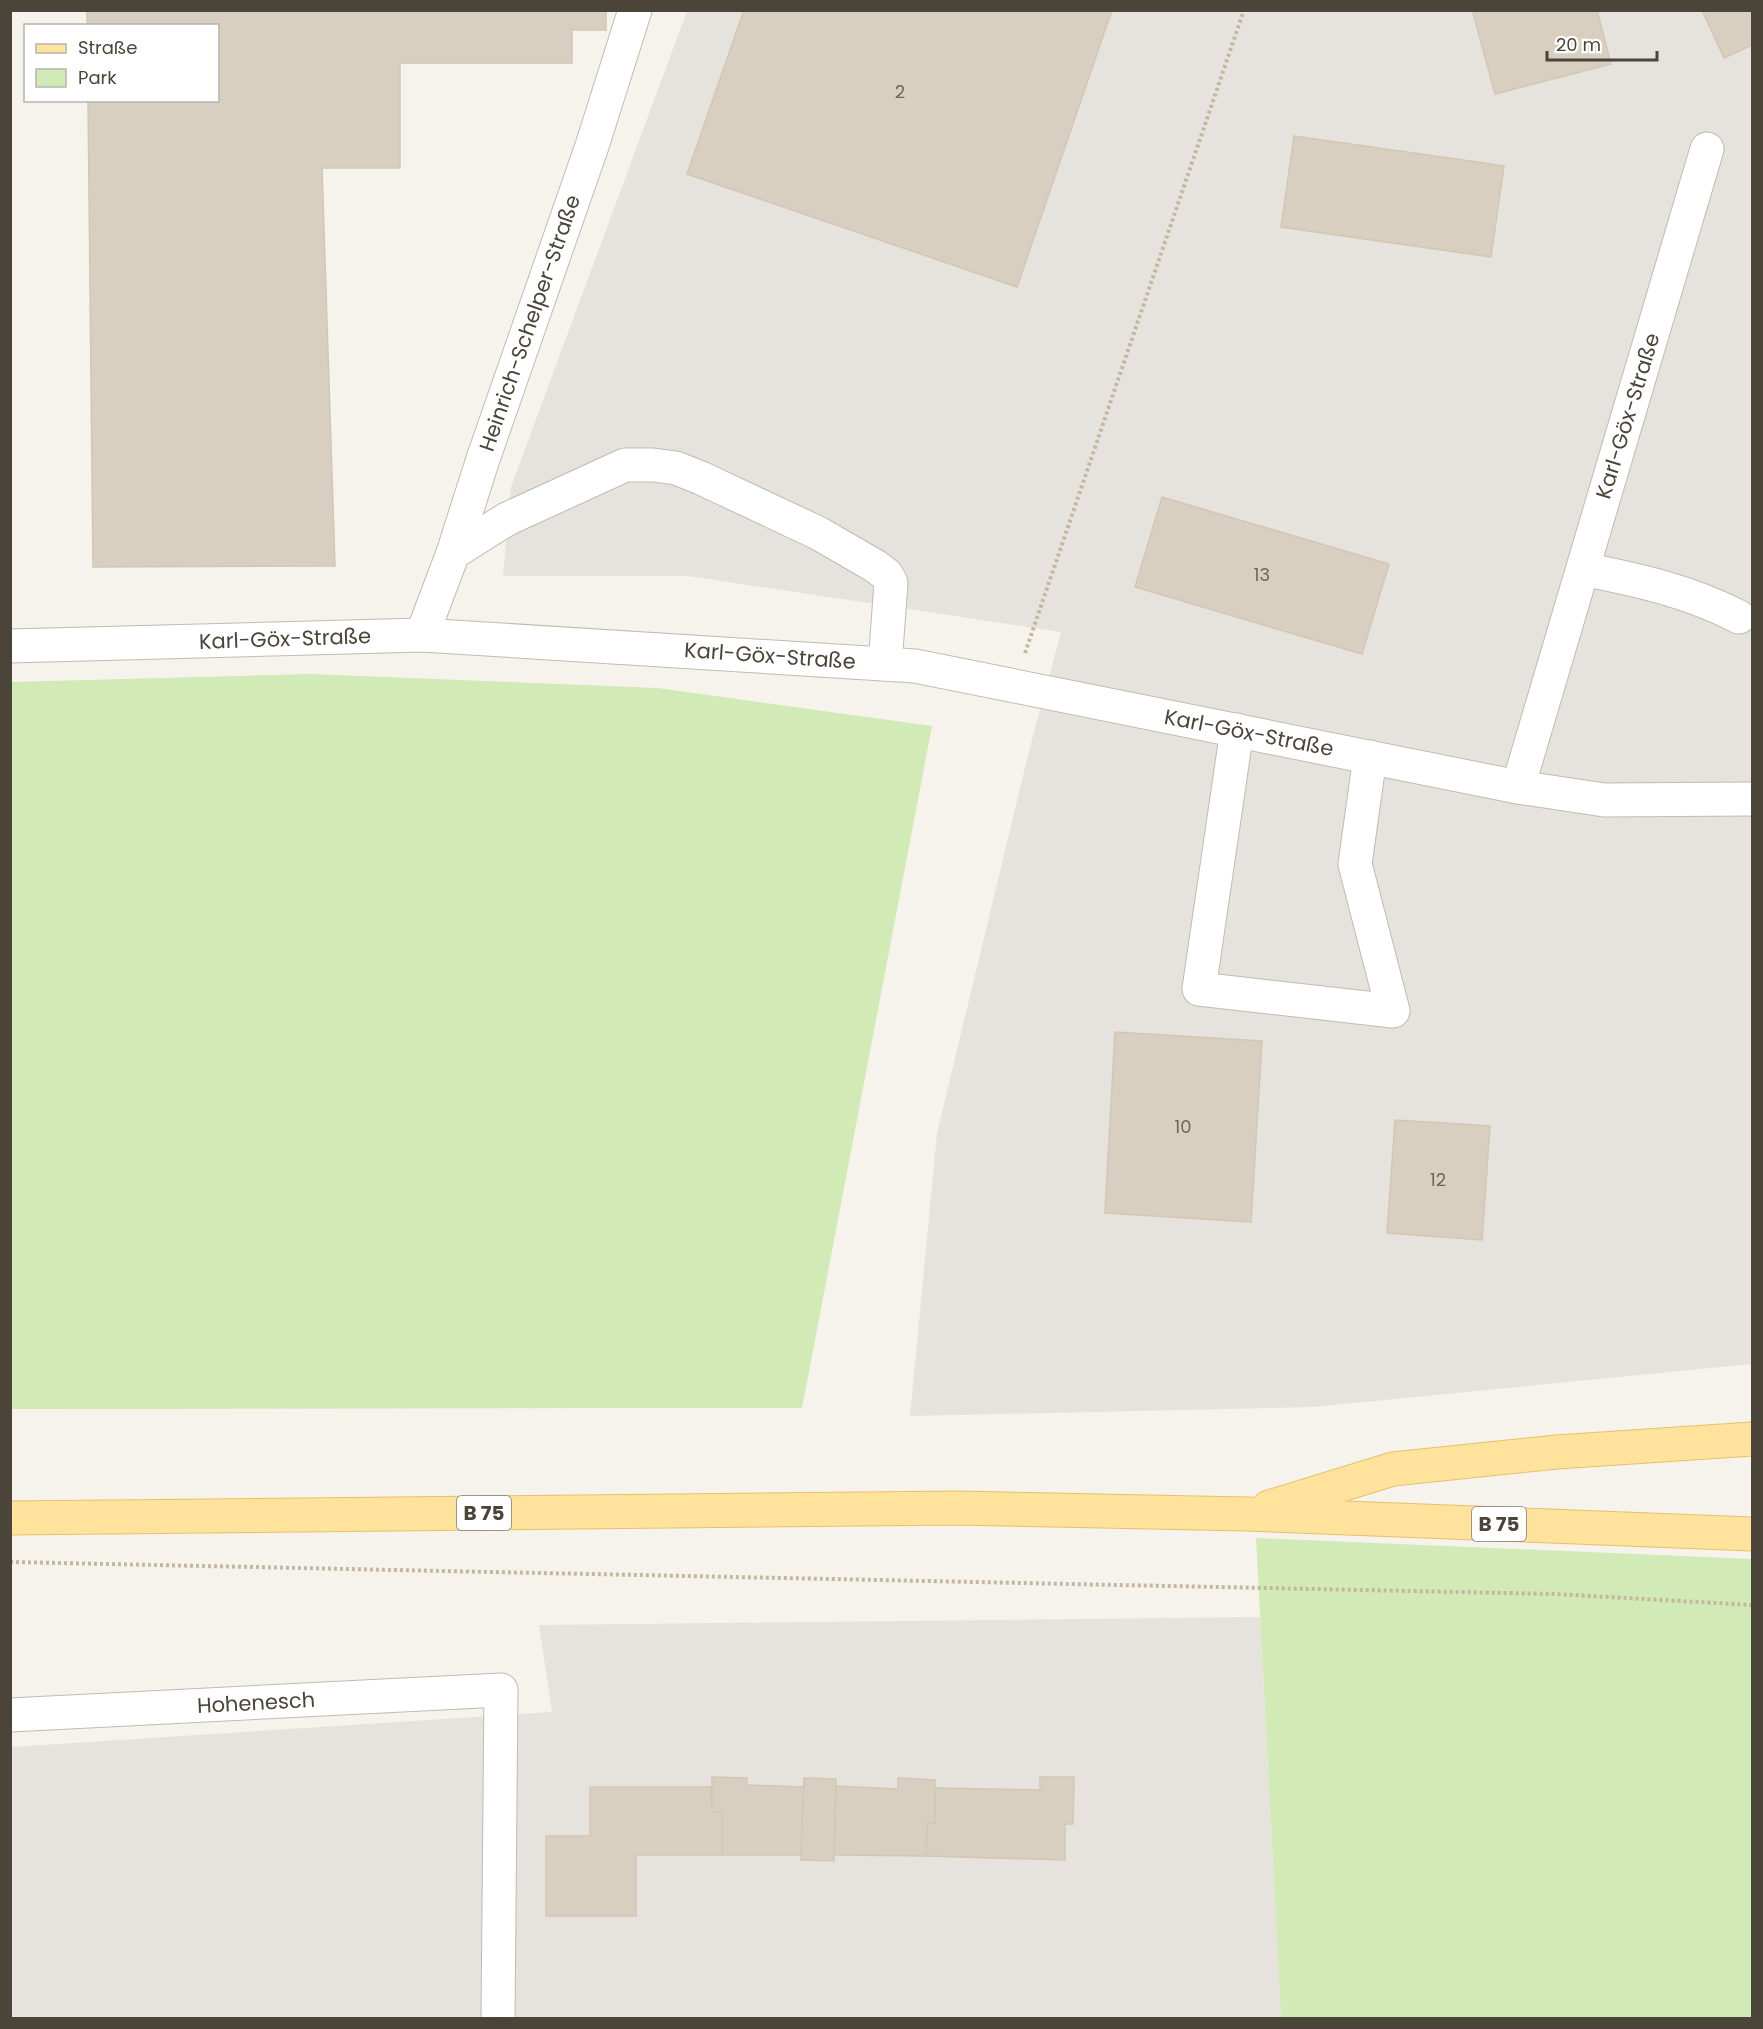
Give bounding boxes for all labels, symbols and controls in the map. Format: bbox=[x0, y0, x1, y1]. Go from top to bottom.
legend bbox=[24, 24, 219, 102]
scale bar bbox=[1547, 24, 1656, 62]
text: 20 m bbox=[1556, 32, 1601, 57]
text: Straße bbox=[78, 35, 137, 60]
text: Park bbox=[78, 65, 117, 90]
house number: 2 bbox=[895, 79, 905, 104]
street label: Heinrich-Schelper-Straße bbox=[472, 191, 587, 455]
street label: Karl-Göx-Straße bbox=[1589, 329, 1667, 502]
house number: 13 bbox=[1254, 562, 1270, 587]
street label: Karl-Göx-Straße bbox=[198, 621, 371, 656]
street label: Karl-Göx-Straße bbox=[683, 635, 857, 676]
street label: Karl-Göx-Straße bbox=[1162, 702, 1336, 763]
house number: 10 bbox=[1174, 1114, 1192, 1139]
house number: 12 bbox=[1430, 1167, 1446, 1192]
road number: B 75 bbox=[457, 1496, 511, 1530]
road number: B 75 bbox=[1472, 1507, 1526, 1541]
street label: Hohenesch bbox=[196, 1685, 316, 1720]

